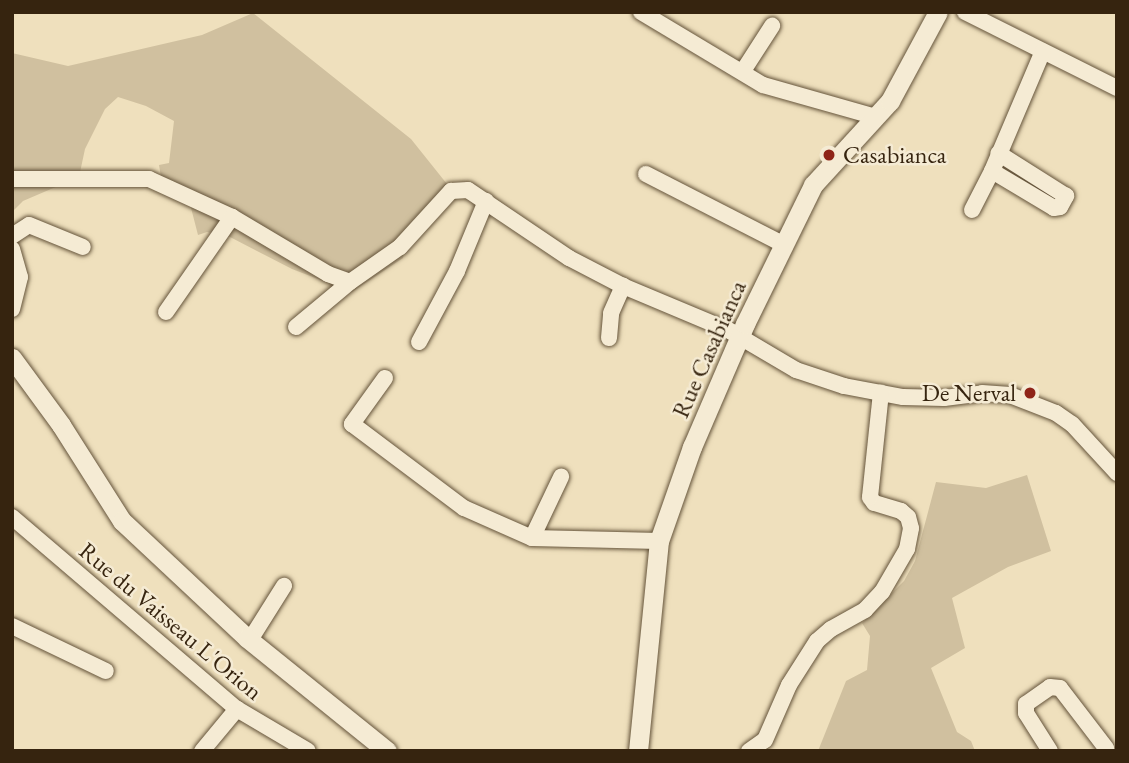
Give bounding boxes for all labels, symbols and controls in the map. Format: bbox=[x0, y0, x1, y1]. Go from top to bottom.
place label: Casabianca bbox=[843, 141, 946, 169]
marker: Casabianca bbox=[821, 147, 837, 163]
street label: Rue Casabianca bbox=[666, 276, 752, 422]
place label: De Nerval bbox=[922, 379, 1016, 407]
marker: De Nerval bbox=[1022, 385, 1038, 401]
street label: Rue du Vaisseau L'Orion bbox=[74, 536, 268, 706]

